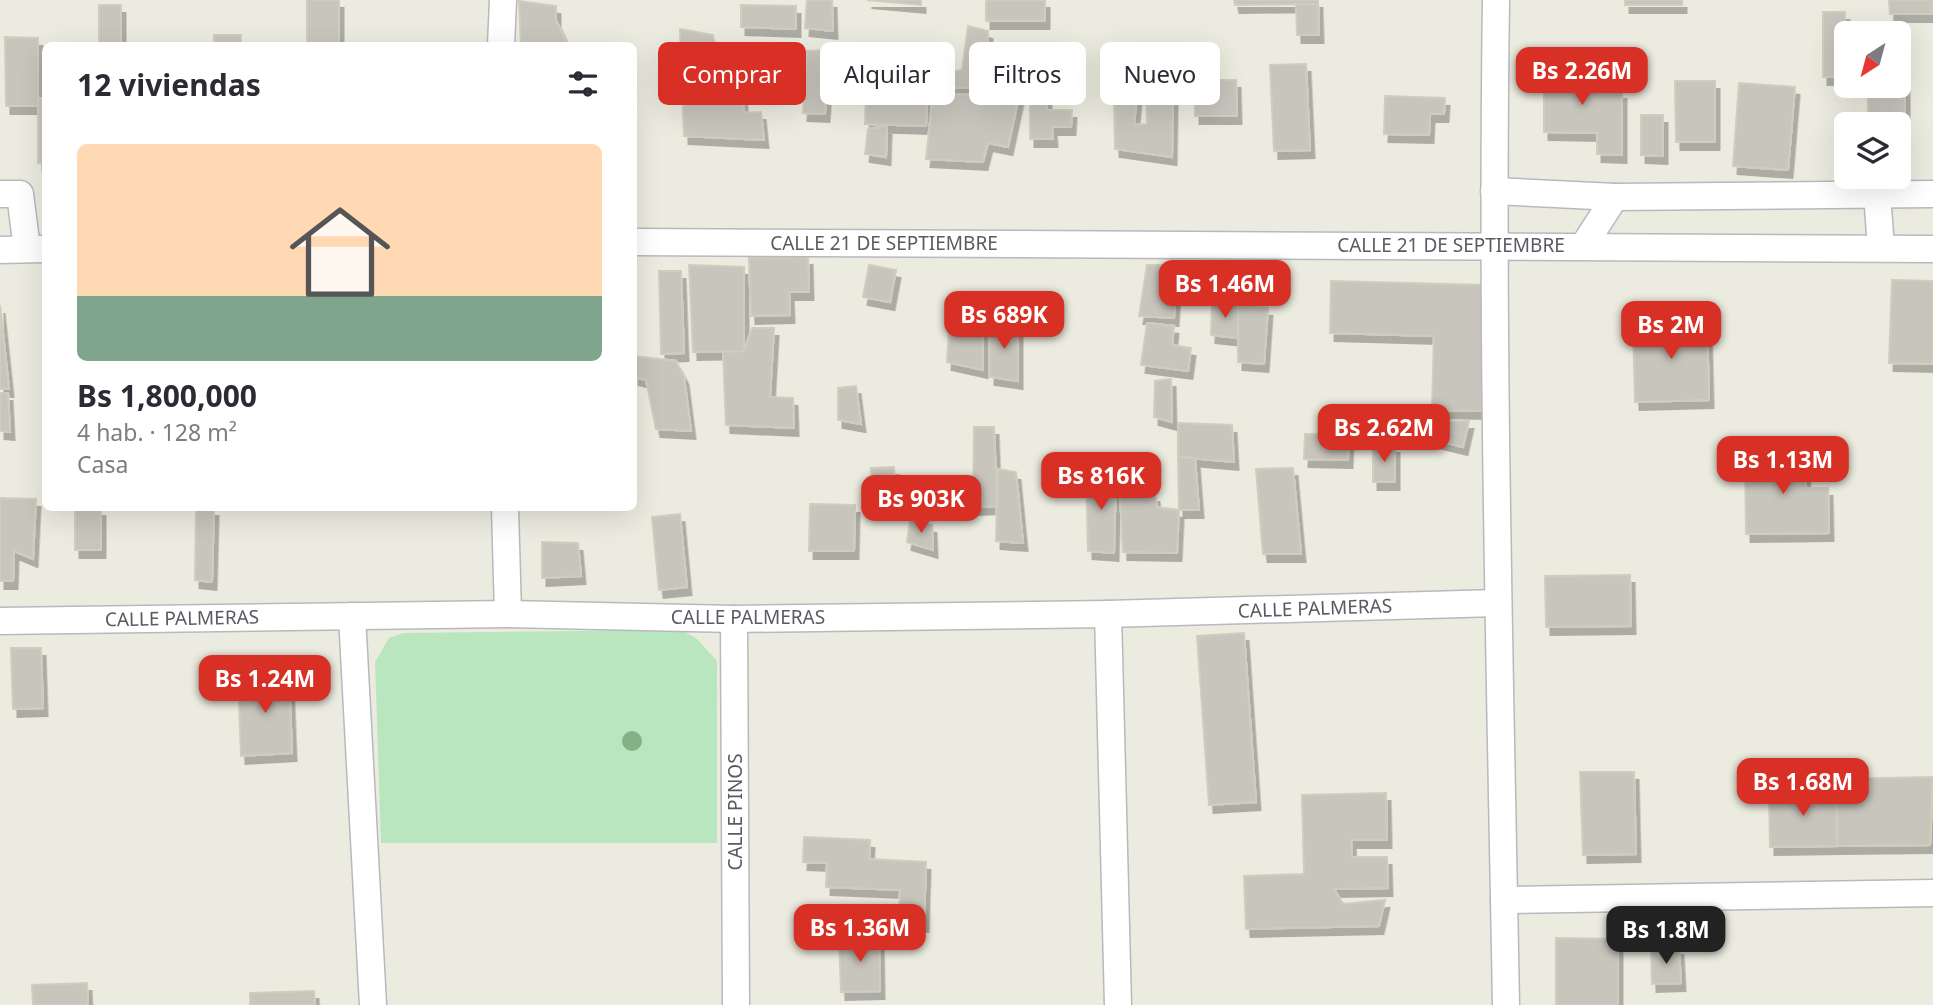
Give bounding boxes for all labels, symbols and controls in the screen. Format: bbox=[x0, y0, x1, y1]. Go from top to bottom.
north arrow bbox=[1834, 21, 1911, 98]
map controls bbox=[1834, 21, 1911, 189]
chip: Comprar bbox=[658, 42, 806, 105]
chip: Alquilar bbox=[820, 42, 955, 105]
chip: Filtros bbox=[969, 42, 1086, 105]
chip: Nuevo bbox=[1100, 42, 1220, 105]
pin: Bs 2.26M bbox=[1510, 48, 1654, 107]
text: Bs 2.26M bbox=[1532, 54, 1632, 86]
text: 12 viviendas bbox=[77, 64, 261, 105]
icon: filters bbox=[564, 65, 602, 103]
button: layers bbox=[1834, 112, 1911, 189]
icon: home bbox=[277, 189, 403, 315]
street label: CALLE 21 DE SEPTIEMBRE bbox=[770, 230, 998, 256]
street label: CALLE 21 DE SEPTIEMBRE bbox=[1337, 232, 1565, 258]
pin: Bs 1.46M bbox=[1153, 260, 1297, 320]
text: Bs 1.46M bbox=[1175, 267, 1275, 299]
pin: Bs 689K bbox=[939, 292, 1069, 351]
text: Bs 689K bbox=[960, 298, 1048, 330]
pin: Bs 2M bbox=[1622, 302, 1720, 361]
text: Bs 2M bbox=[1637, 308, 1705, 340]
text: Bs 1,800,000 bbox=[77, 375, 257, 416]
pin: Bs 2.62M bbox=[1312, 405, 1456, 464]
text: Bs 2.62M bbox=[1334, 411, 1434, 443]
text: 4 hab. · 128 m² bbox=[77, 416, 237, 448]
pin: Bs 1.13M bbox=[1711, 436, 1855, 496]
text: Bs 1.13M bbox=[1733, 443, 1833, 475]
text: Casa bbox=[77, 448, 128, 480]
pin: Bs 816K bbox=[1036, 452, 1166, 512]
text: Bs 816K bbox=[1057, 459, 1145, 491]
pin: Bs 903K bbox=[856, 476, 986, 535]
text: Bs 903K bbox=[877, 482, 965, 514]
street label: CALLE PALMERAS bbox=[1237, 592, 1393, 624]
street label: CALLE PALMERAS bbox=[105, 604, 259, 632]
street label: CALLE PALMERAS bbox=[671, 604, 825, 630]
pin: Bs 1.24M bbox=[193, 656, 337, 715]
text: Bs 1.24M bbox=[215, 662, 315, 694]
street label: CALLE PINOS bbox=[722, 753, 748, 871]
pin: Bs 1.68M bbox=[1731, 758, 1875, 818]
text: Bs 1.68M bbox=[1753, 765, 1853, 797]
pin: Bs 1.36M bbox=[788, 904, 932, 964]
pin: Bs 1.8M bbox=[1601, 906, 1731, 966]
text: Bs 1.36M bbox=[810, 911, 910, 943]
text: Bs 1.8M bbox=[1622, 913, 1710, 945]

